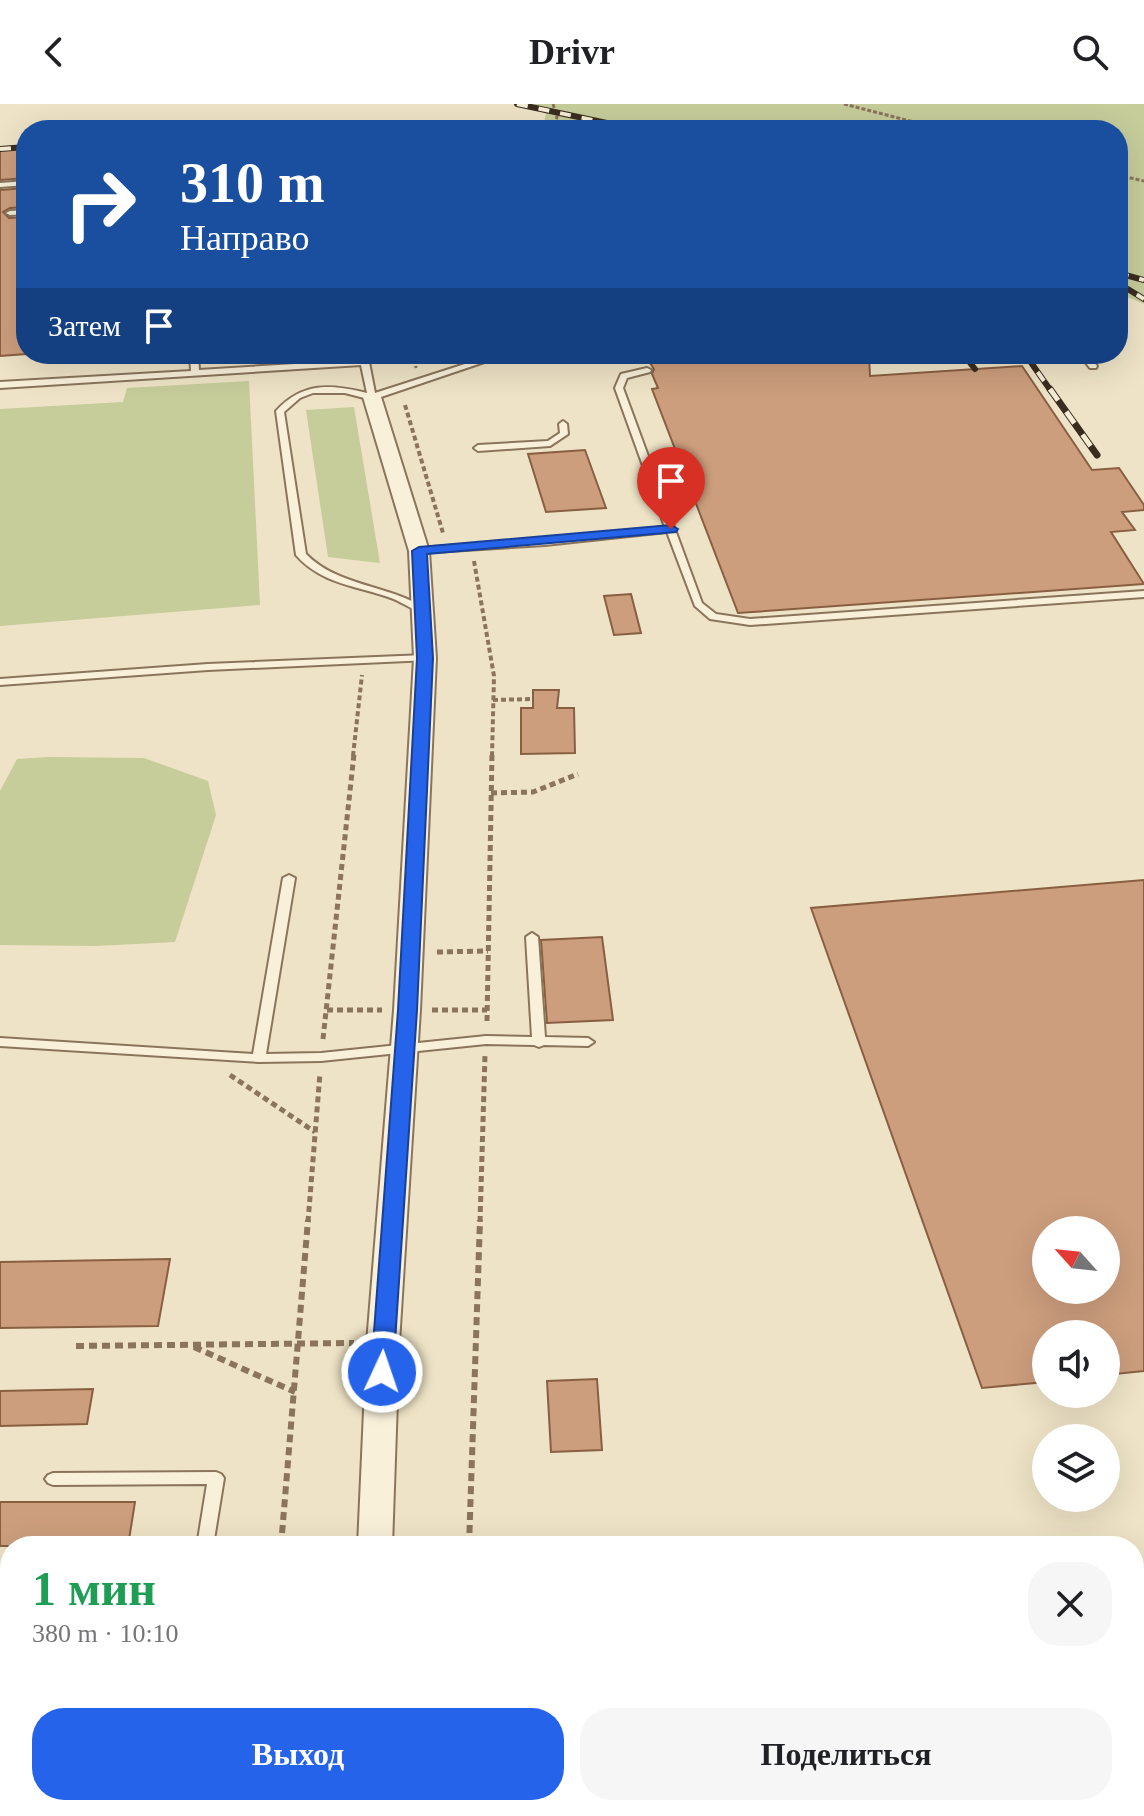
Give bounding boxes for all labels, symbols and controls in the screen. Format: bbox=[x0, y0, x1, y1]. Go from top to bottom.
icon: back bbox=[32, 30, 76, 74]
icon: search bbox=[1068, 30, 1112, 74]
text: Drivr bbox=[529, 32, 615, 72]
icon: right bbox=[48, 152, 152, 256]
text: 310 m bbox=[180, 152, 325, 214]
text: Направо bbox=[180, 218, 310, 258]
icon: arrive bbox=[137, 304, 181, 348]
text: Затем bbox=[48, 309, 121, 342]
pin bbox=[637, 447, 705, 529]
icon: arrive bbox=[649, 459, 693, 503]
north arrow bbox=[1032, 1216, 1120, 1304]
map controls bbox=[1032, 1216, 1120, 1512]
button: sound bbox=[1032, 1320, 1120, 1408]
position arrow bbox=[340, 1330, 424, 1414]
button: layers bbox=[1032, 1424, 1120, 1512]
text: 1 мин bbox=[32, 1562, 156, 1615]
button: close bbox=[1028, 1562, 1112, 1646]
text: 380 m · 10:10 bbox=[32, 1619, 179, 1648]
button: Выход bbox=[32, 1708, 564, 1800]
button: Поделиться bbox=[580, 1708, 1112, 1800]

